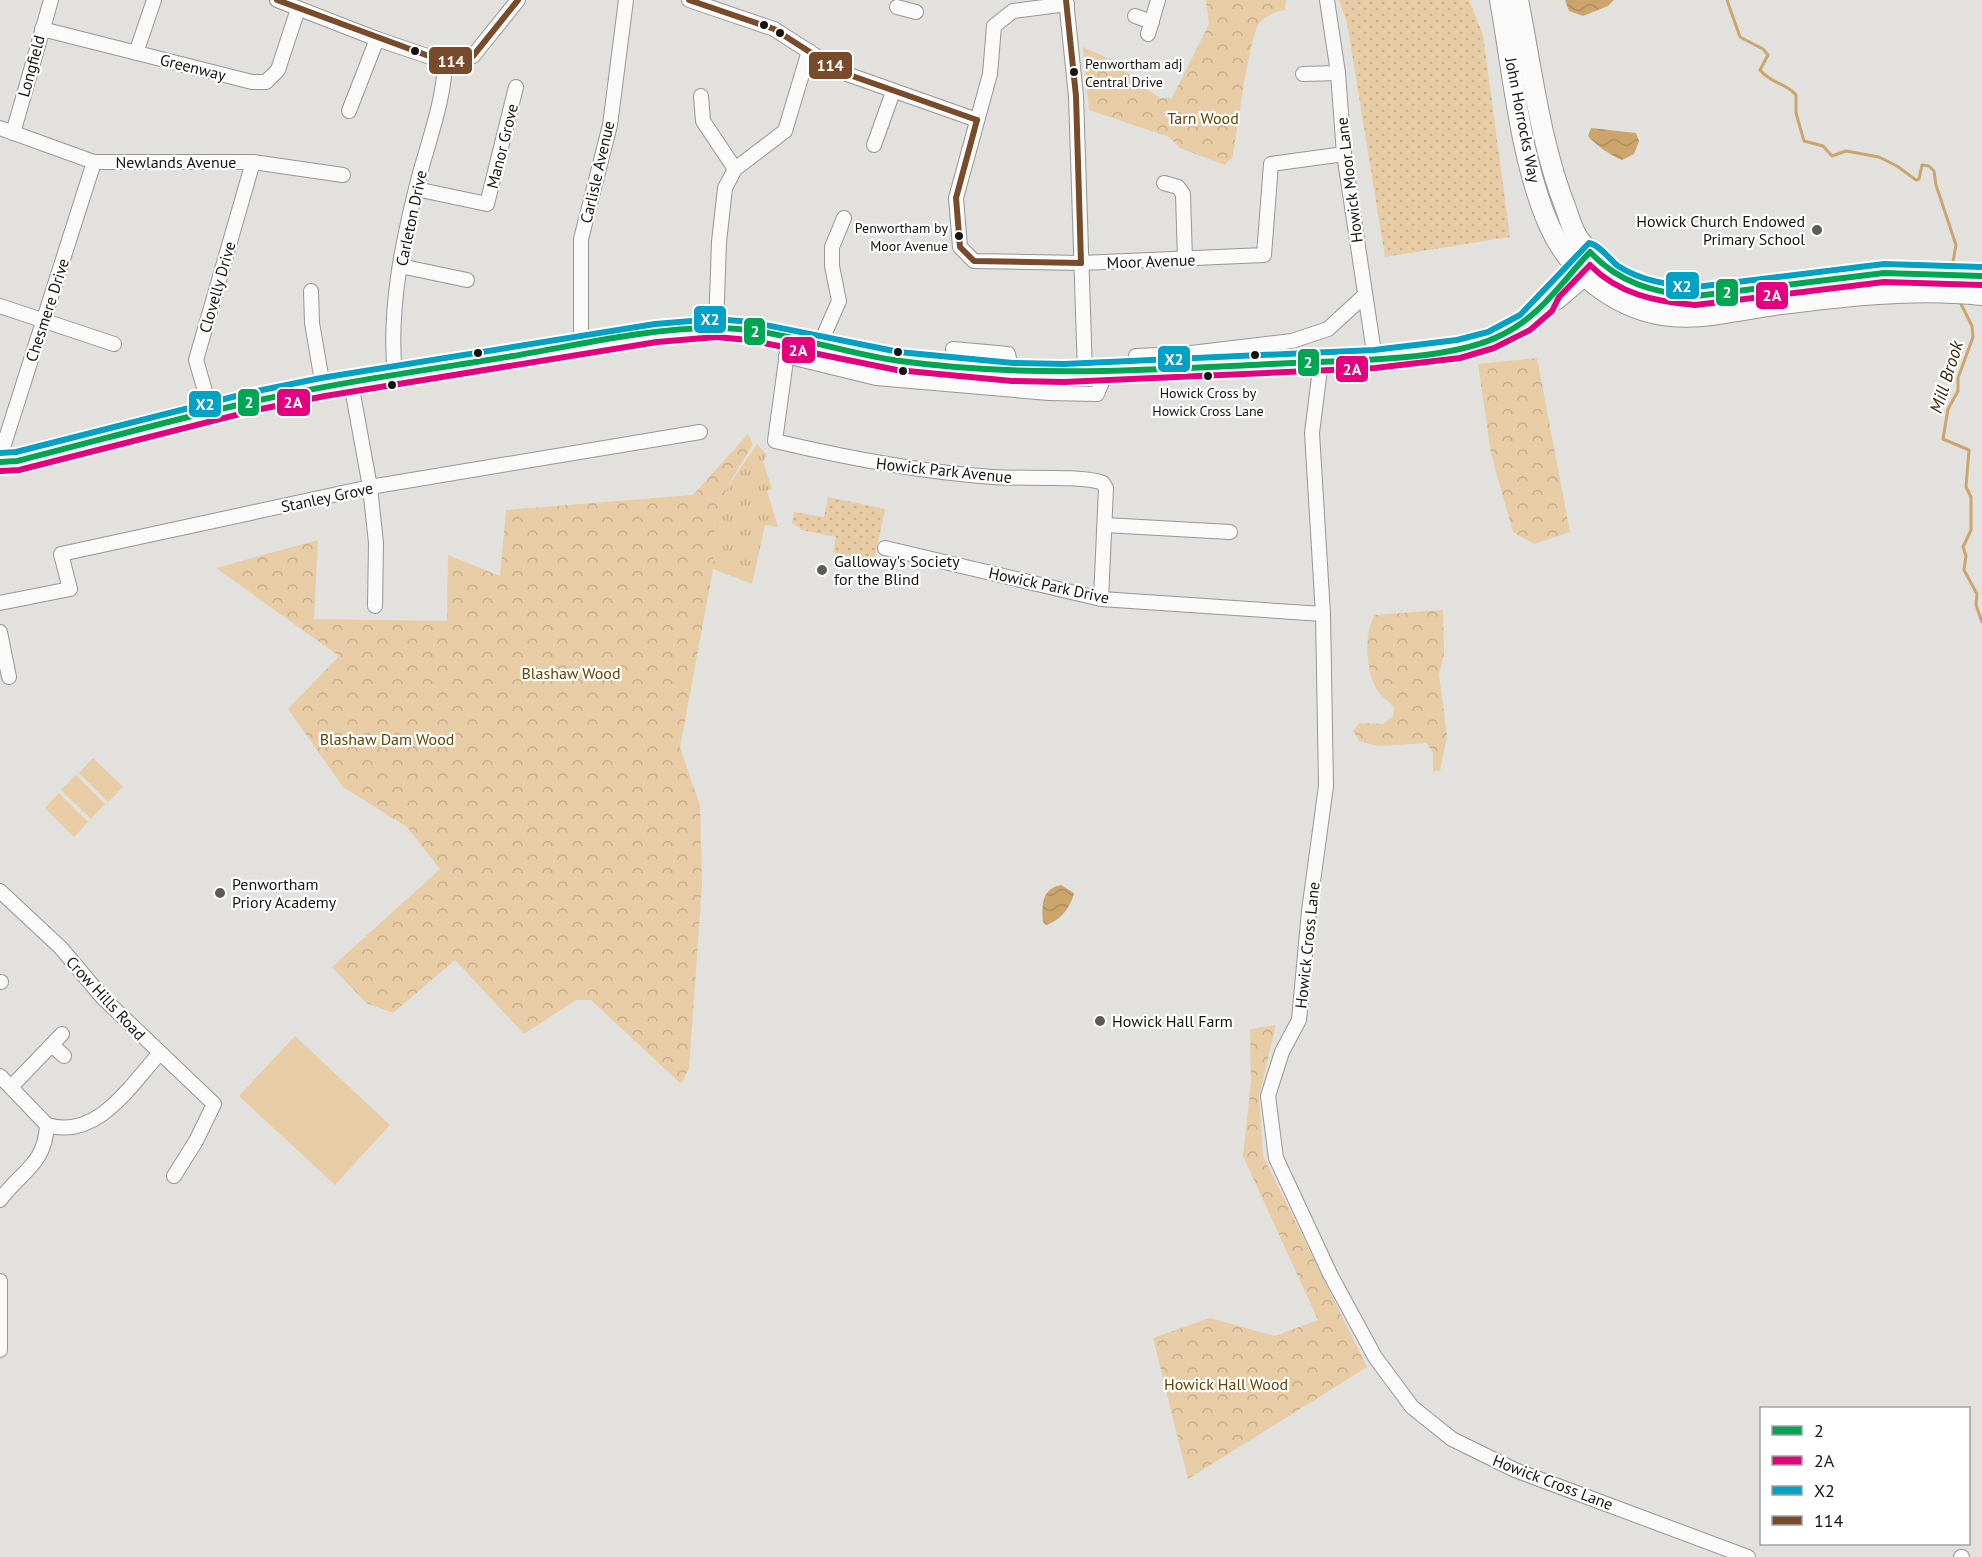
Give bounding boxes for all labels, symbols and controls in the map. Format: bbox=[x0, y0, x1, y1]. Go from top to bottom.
unlabelled marker bbox=[758, 19, 770, 31]
unlabelled marker bbox=[774, 27, 786, 39]
street label: Longfield bbox=[13, 33, 49, 99]
unlabelled marker bbox=[409, 45, 421, 57]
line badge: 114 bbox=[428, 46, 473, 75]
street label: Greenway bbox=[158, 49, 229, 85]
text: 114 bbox=[437, 51, 465, 71]
line badge: 114 bbox=[808, 51, 853, 80]
text: 114 bbox=[816, 55, 844, 75]
place label: Penwortham adj Central Drive bbox=[1085, 55, 1183, 91]
street label: John Horrocks Way bbox=[1501, 55, 1545, 185]
marker: Penwortham adj Central Drive bbox=[1068, 66, 1080, 78]
street label: Manor Grove bbox=[482, 101, 522, 191]
park label: Tarn Wood bbox=[1167, 108, 1239, 128]
street label: Howick Moor Lane bbox=[1331, 116, 1367, 244]
street label: Carlisle Avenue bbox=[576, 119, 618, 225]
street label: Newlands Avenue bbox=[116, 152, 236, 172]
street label: Carleton Drive bbox=[391, 168, 431, 268]
place label: Howick Church Endowed Primary School bbox=[1636, 211, 1805, 249]
place label: Penwortham by Moor Avenue bbox=[855, 219, 948, 255]
marker: Howick Church Endowed Primary School bbox=[1810, 223, 1824, 237]
marker: Penwortham by Moor Avenue bbox=[953, 230, 965, 242]
street label: Clovelly Drive bbox=[194, 239, 240, 335]
street label: Moor Avenue bbox=[1106, 249, 1196, 273]
street label: Chesmere Drive bbox=[21, 256, 73, 364]
line badge: X2 bbox=[1665, 271, 1700, 300]
text: X2 bbox=[1672, 276, 1692, 296]
line badge: 2 bbox=[1715, 278, 1739, 307]
line badge: 2A bbox=[1755, 281, 1789, 310]
text: 2 bbox=[1722, 282, 1732, 302]
text: 2A bbox=[1763, 285, 1782, 305]
line badge: X2 bbox=[693, 305, 727, 334]
text: X2 bbox=[700, 309, 720, 329]
line badge: 2 bbox=[743, 317, 766, 346]
text: 2 bbox=[750, 321, 760, 341]
line badge: 2A bbox=[781, 336, 816, 364]
water label: Mill Brook bbox=[1924, 337, 1968, 416]
text: 2A bbox=[789, 340, 808, 360]
line badge: X2 bbox=[1157, 345, 1191, 373]
unlabelled marker bbox=[892, 346, 904, 358]
unlabelled marker bbox=[472, 347, 484, 359]
line badge: 2 bbox=[1297, 348, 1320, 377]
text: X2 bbox=[1164, 349, 1184, 369]
unlabelled marker bbox=[1249, 349, 1261, 361]
text: 2 bbox=[1303, 352, 1313, 372]
line badge: 2A bbox=[1335, 355, 1369, 383]
text: 2A bbox=[1343, 359, 1362, 379]
unlabelled marker bbox=[897, 365, 909, 377]
marker: Howick Cross by Howick Cross Lane bbox=[1202, 370, 1214, 382]
unlabelled marker bbox=[386, 379, 398, 391]
place label: Howick Cross by Howick Cross Lane bbox=[1152, 384, 1264, 420]
line badge: 2 bbox=[237, 388, 260, 417]
line badge: 2A bbox=[276, 388, 311, 417]
line badge: X2 bbox=[188, 390, 222, 418]
text: 2 bbox=[244, 392, 254, 412]
text: 2A bbox=[284, 392, 303, 412]
text: X2 bbox=[195, 394, 215, 414]
street label: Howick Park Avenue bbox=[875, 453, 1013, 487]
street label: Stanley Grove bbox=[279, 477, 375, 517]
place label: Galloway's Society for the Blind bbox=[834, 551, 960, 589]
street label: Howick Park Drive bbox=[987, 562, 1111, 608]
marker: Galloway's Society for the Blind bbox=[815, 563, 829, 577]
park label: Blashaw Wood bbox=[521, 663, 621, 683]
park label: Blashaw Dam Wood bbox=[320, 729, 454, 749]
place label: Penwortham Priory Academy bbox=[232, 874, 337, 912]
street label: Howick Cross Lane bbox=[1290, 881, 1324, 1009]
marker: Penwortham Priory Academy bbox=[213, 886, 227, 900]
street label: Crow Hills Road bbox=[62, 952, 150, 1044]
place label: Howick Hall Farm bbox=[1112, 1011, 1233, 1031]
marker: Howick Hall Farm bbox=[1093, 1014, 1107, 1028]
park label: Howick Hall Wood bbox=[1164, 1374, 1288, 1394]
legend bbox=[1760, 1407, 1970, 1545]
text: 2 bbox=[1814, 1419, 1824, 1442]
text: 2A bbox=[1814, 1449, 1835, 1472]
street label: Howick Cross Lane bbox=[1490, 1450, 1616, 1514]
text: X2 bbox=[1814, 1479, 1835, 1502]
text: 114 bbox=[1814, 1509, 1844, 1532]

